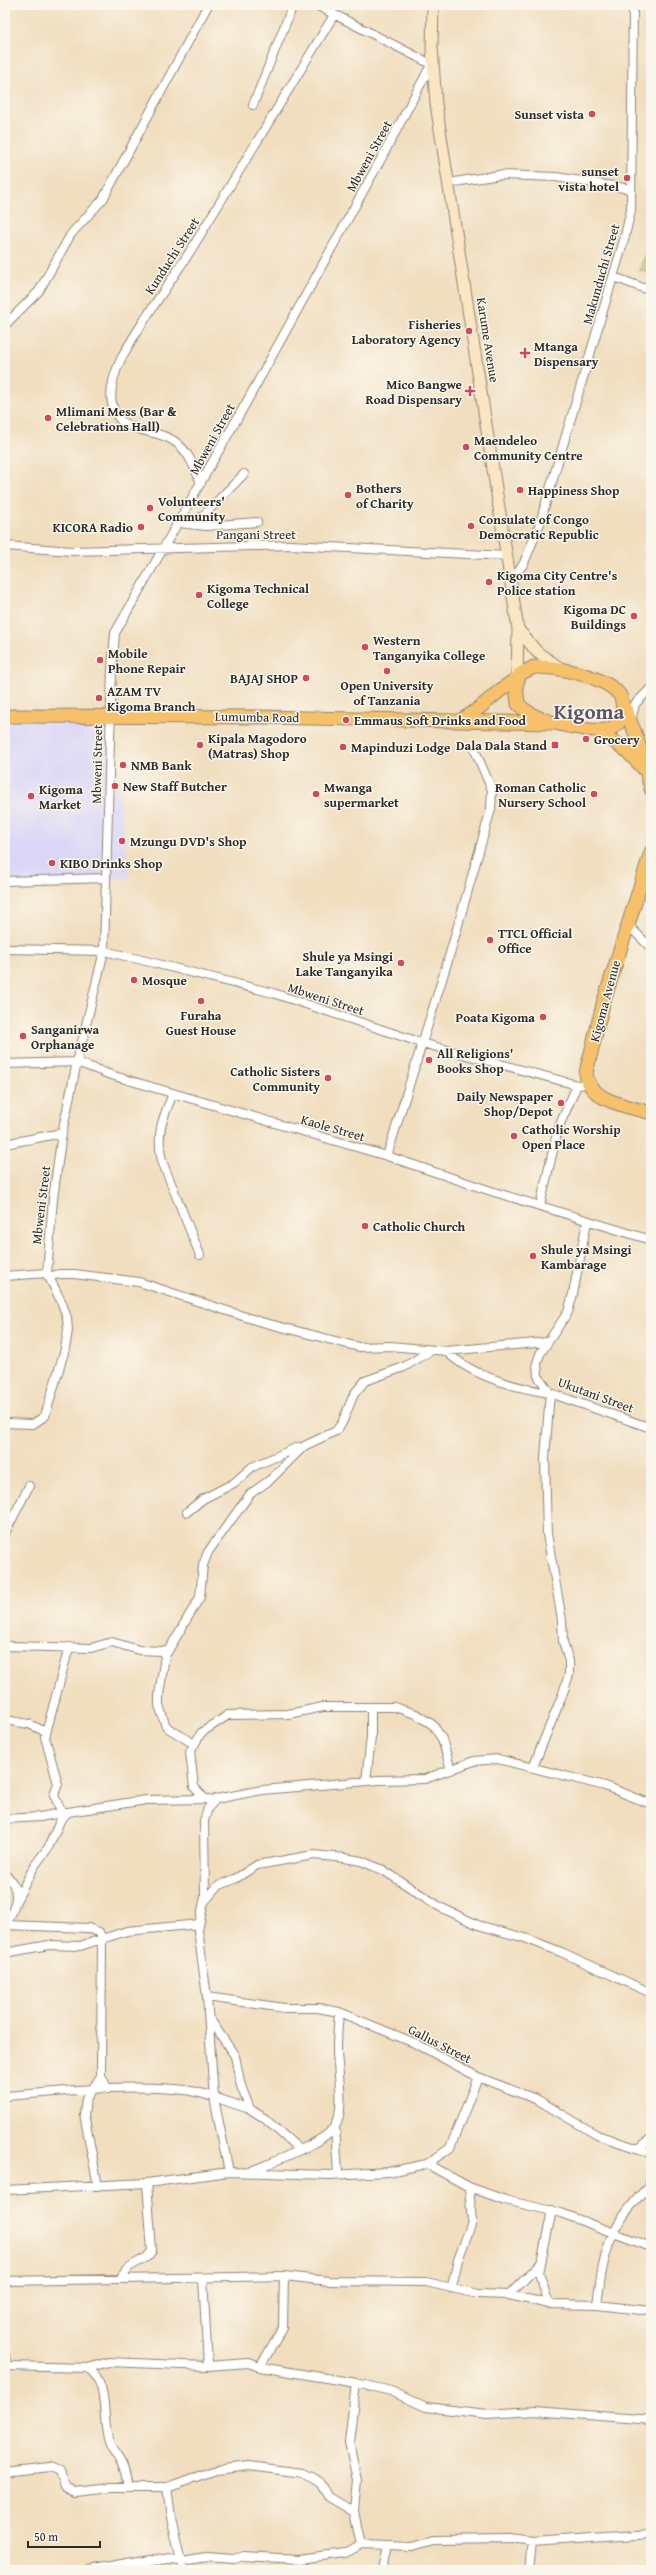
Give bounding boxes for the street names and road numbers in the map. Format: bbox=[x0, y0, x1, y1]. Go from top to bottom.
street label: Mbweni Street bbox=[342, 116, 397, 195]
street label: Kunduchi Street bbox=[140, 213, 204, 298]
street label: Makunduchi Street bbox=[578, 221, 625, 327]
street label: Karume Avenue bbox=[472, 296, 504, 384]
street label: Mbweni Street bbox=[185, 399, 240, 478]
street label: Pangani Street bbox=[216, 525, 296, 544]
street label: Lumumba Road bbox=[215, 707, 300, 727]
street label: Mbweni Street bbox=[87, 724, 107, 804]
street label: Kigoma Avenue bbox=[585, 958, 625, 1044]
street label: Mbweni Street bbox=[285, 978, 367, 1020]
street label: Kaole Street bbox=[299, 1110, 368, 1146]
street label: Mbweni Street bbox=[27, 1164, 55, 1245]
street label: Ukutani Street bbox=[555, 1372, 637, 1418]
street label: Gallus Street bbox=[405, 2020, 475, 2068]

